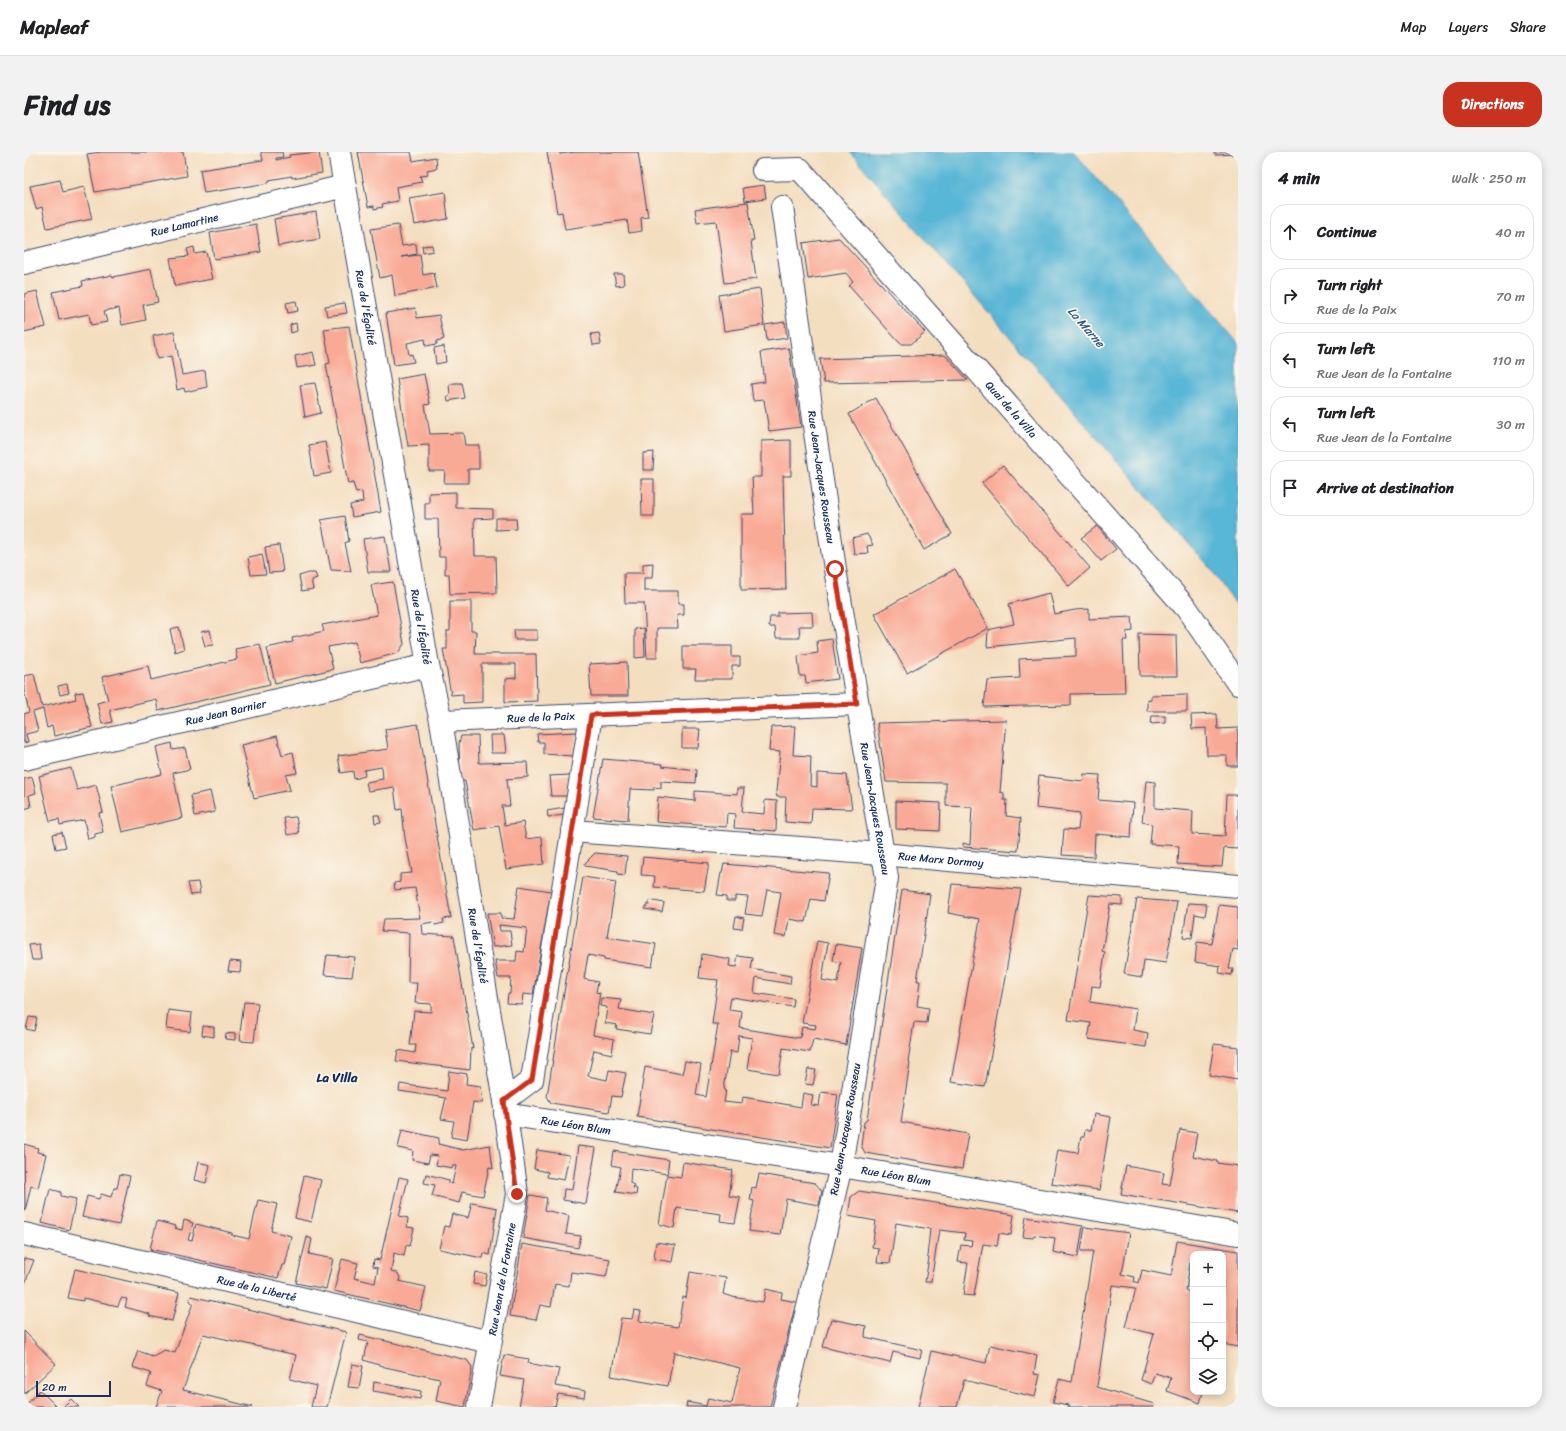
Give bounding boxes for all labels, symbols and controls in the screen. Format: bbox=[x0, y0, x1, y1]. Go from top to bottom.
text: Mapleaf bbox=[20, 11, 88, 44]
text: Map bbox=[1401, 15, 1426, 40]
text: Layers bbox=[1448, 15, 1488, 40]
text: Share bbox=[1510, 15, 1546, 40]
text: Find us bbox=[24, 80, 111, 129]
button: Directions bbox=[1443, 82, 1542, 127]
text: 4 min bbox=[1278, 163, 1320, 193]
text: Walk · 250 m bbox=[1452, 167, 1526, 190]
street label: Rue Lamartine bbox=[149, 208, 221, 242]
text: Continue bbox=[1317, 219, 1377, 245]
icon: ahead bbox=[1279, 221, 1301, 243]
text: 40 m bbox=[1495, 221, 1525, 244]
street label: Rue de l'Égalité bbox=[350, 269, 381, 347]
text: Turn right bbox=[1317, 272, 1382, 298]
icon: right bbox=[1279, 285, 1301, 307]
text: 70 m bbox=[1496, 285, 1525, 308]
text: Rue de la Paix bbox=[1317, 298, 1397, 321]
water label: La Marne bbox=[1062, 302, 1111, 353]
text: Turn left bbox=[1317, 336, 1375, 362]
icon: left bbox=[1279, 349, 1301, 371]
text: 110 m bbox=[1492, 349, 1525, 372]
text: Rue Jean de la Fontaine bbox=[1317, 362, 1452, 385]
street label: Quai de la Villa bbox=[980, 377, 1042, 443]
text: Turn left bbox=[1317, 400, 1375, 426]
street label: Rue Jean-Jacques Rousseau bbox=[802, 409, 840, 545]
icon: left bbox=[1279, 413, 1301, 435]
text: 30 m bbox=[1496, 413, 1525, 436]
text: Rue Jean de la Fontaine bbox=[1317, 426, 1452, 449]
text: Arrive at destination bbox=[1317, 475, 1454, 501]
icon: arrive bbox=[1279, 477, 1301, 499]
route start bbox=[826, 560, 844, 578]
street label: Rue de l'Égalité bbox=[405, 588, 437, 667]
street label: Rue Jean Barnier bbox=[184, 694, 269, 731]
street label: Rue de la Paix bbox=[507, 707, 575, 728]
street label: Rue Jean-Jacques Rousseau bbox=[854, 741, 895, 877]
street label: Rue Marx Dormoy bbox=[897, 847, 985, 873]
street label: Rue de l'Égalité bbox=[462, 907, 493, 985]
street label: Rue Jean-Jacques Rousseau bbox=[825, 1061, 866, 1197]
district label: La Villa bbox=[316, 1066, 358, 1089]
street label: Rue Léon Blum bbox=[540, 1111, 612, 1140]
street label: Rue Léon Blum bbox=[860, 1161, 933, 1191]
route end bbox=[508, 1185, 526, 1203]
street label: Rue Jean de la Fontaine bbox=[483, 1221, 522, 1337]
map controls bbox=[1190, 1251, 1226, 1395]
button: + bbox=[1190, 1251, 1226, 1287]
street label: Rue de la Liberté bbox=[215, 1270, 299, 1307]
button: − bbox=[1190, 1287, 1226, 1323]
button: locate bbox=[1190, 1323, 1226, 1359]
button: layers bbox=[1190, 1359, 1226, 1395]
text: 20 m bbox=[42, 1378, 67, 1397]
scale bar bbox=[36, 1379, 111, 1398]

